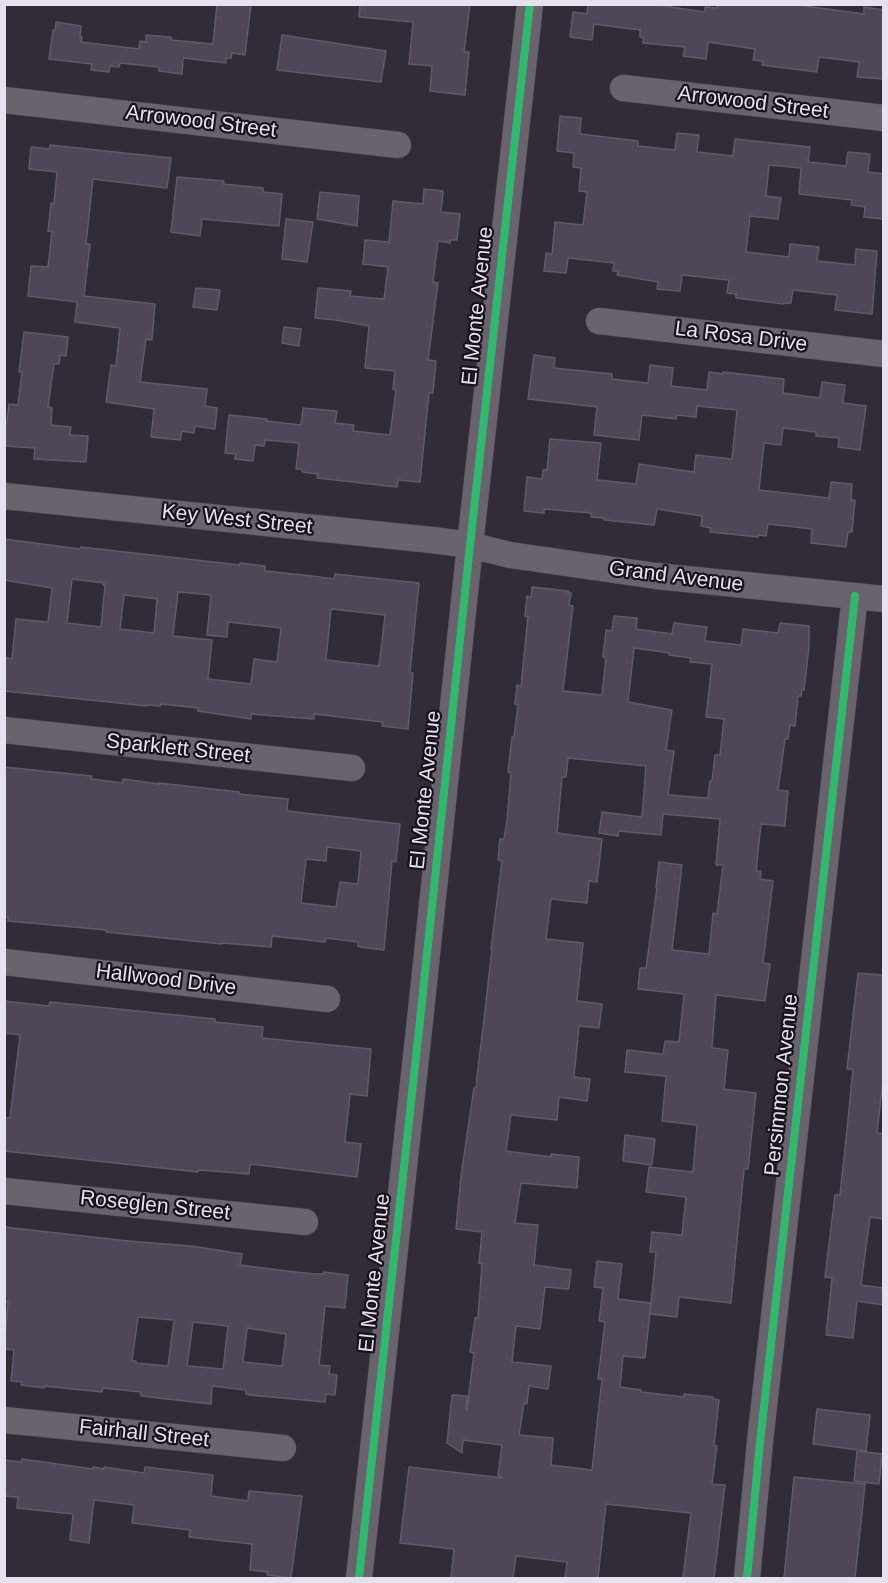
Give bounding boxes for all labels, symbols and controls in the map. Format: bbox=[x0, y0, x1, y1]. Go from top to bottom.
street label: Arrowood Street bbox=[676, 81, 830, 125]
street label: Arrowood Street bbox=[124, 100, 278, 144]
street label: El Monte Avenue bbox=[457, 225, 499, 387]
street label: La Rosa Drive bbox=[673, 316, 809, 358]
street label: Key West Street bbox=[160, 500, 314, 540]
street label: Grand Avenue bbox=[607, 556, 745, 598]
street label: El Monte Avenue bbox=[405, 709, 447, 871]
street label: Sparklett Street bbox=[105, 729, 251, 769]
street label: Hallwood Drive bbox=[94, 959, 238, 1001]
street label: Persimmon Avenue bbox=[760, 993, 804, 1177]
street label: Roseglen Street bbox=[79, 1186, 231, 1226]
street label: El Monte Avenue bbox=[354, 1192, 396, 1354]
street label: Fairhall Street bbox=[78, 1415, 210, 1453]

